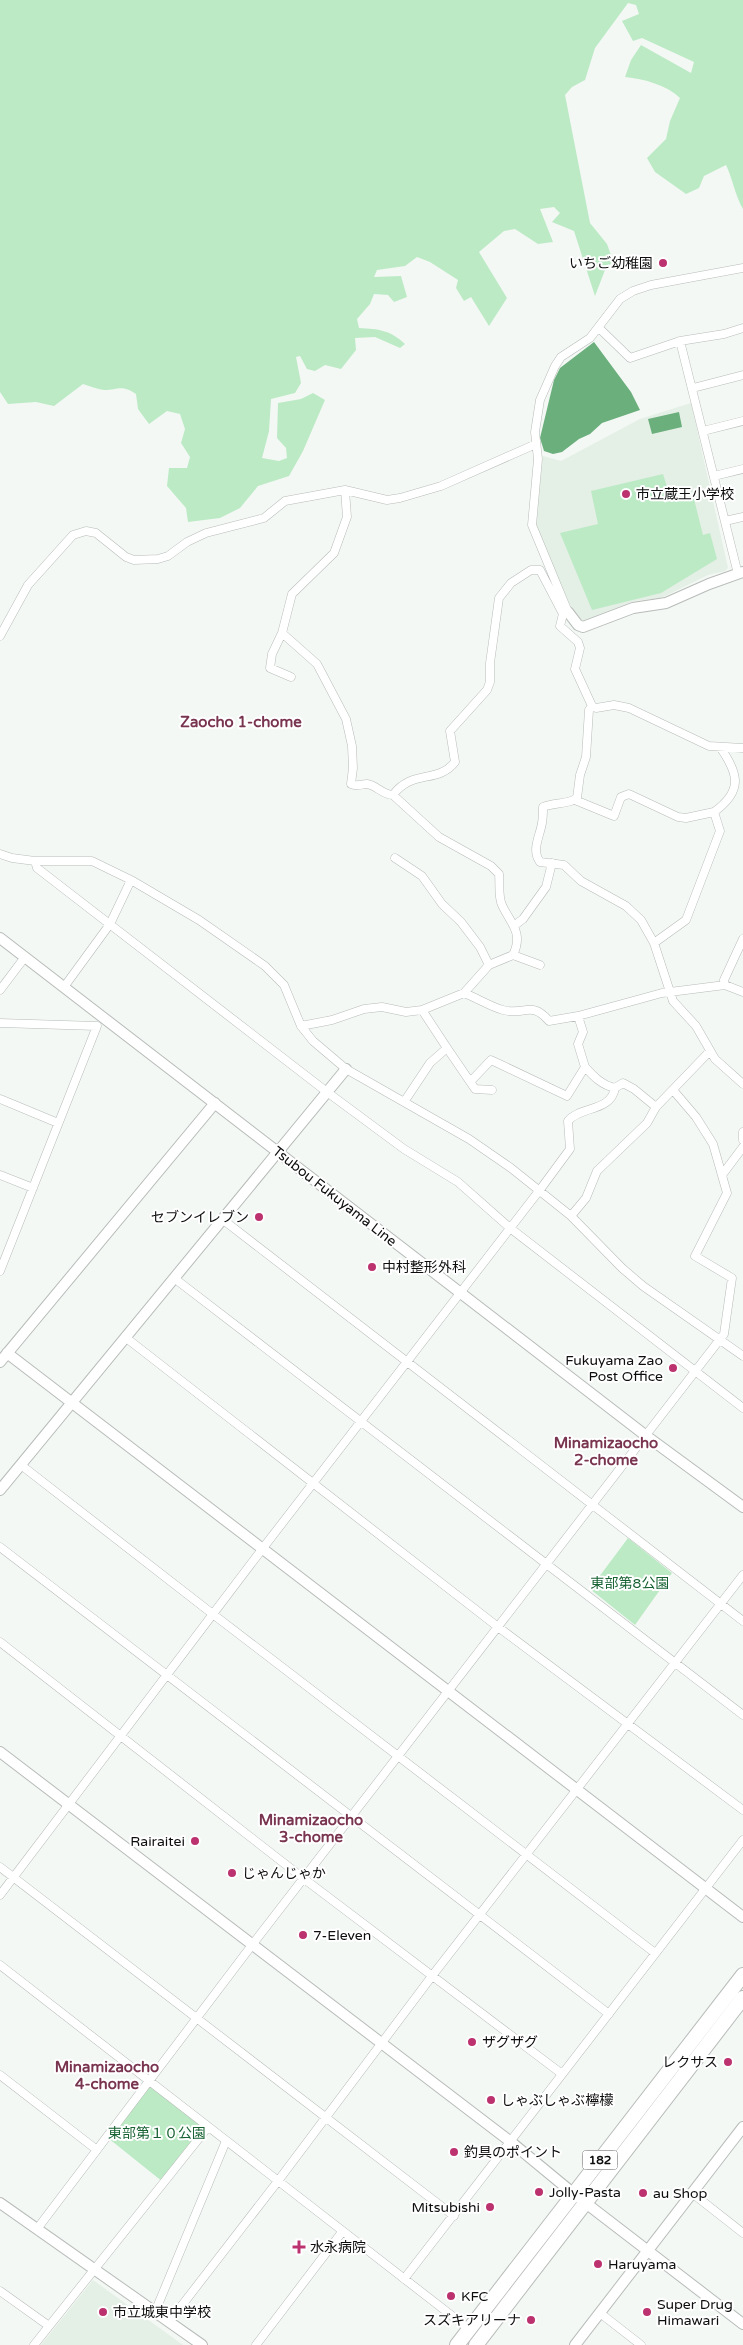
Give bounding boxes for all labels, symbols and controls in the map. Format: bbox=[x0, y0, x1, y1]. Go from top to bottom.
place label: いちご幼稚園 bbox=[569, 255, 653, 272]
marker: いちご幼稚園 bbox=[657, 257, 669, 269]
place label: 市立蔵王小学校 bbox=[636, 486, 734, 503]
marker: 市立蔵王小学校 bbox=[620, 488, 632, 500]
district label: Zaocho 1-chome bbox=[180, 713, 302, 731]
street label: Tsubou Fukuyama Line bbox=[269, 1143, 400, 1250]
place label: セブンイレブン bbox=[151, 1209, 249, 1226]
marker: セブンイレブン bbox=[253, 1211, 265, 1223]
place label: 中村整形外科 bbox=[382, 1259, 466, 1276]
marker: 中村整形外科 bbox=[366, 1261, 378, 1273]
place label: Fukuyama Zao Post Office bbox=[565, 1352, 663, 1385]
marker: Fukuyama Zao Post Office bbox=[667, 1362, 679, 1374]
district label: Minamizaocho 2-chome bbox=[554, 1434, 658, 1469]
park label: 東部第8公園 bbox=[591, 1575, 669, 1592]
district label: Minamizaocho 3-chome bbox=[259, 1811, 363, 1846]
place label: Rairaitei bbox=[130, 1833, 185, 1850]
marker: Rairaitei bbox=[189, 1835, 201, 1847]
place label: じゃんじゃか bbox=[242, 1865, 326, 1882]
marker: じゃんじゃか bbox=[226, 1867, 238, 1879]
place label: 7-Eleven bbox=[313, 1927, 371, 1944]
marker: 7-Eleven bbox=[297, 1929, 309, 1941]
place label: ザグザグ bbox=[482, 2034, 538, 2051]
marker: ザグザグ bbox=[466, 2036, 478, 2048]
place label: レクサス bbox=[662, 2054, 718, 2071]
marker: レクサス bbox=[722, 2056, 734, 2068]
district label: Minamizaocho 4-chome bbox=[55, 2058, 159, 2093]
place label: しゃぶしゃぶ檸檬 bbox=[501, 2092, 614, 2109]
marker: しゃぶしゃぶ檸檬 bbox=[485, 2094, 497, 2106]
park label: 東部第１０公園 bbox=[108, 2125, 206, 2142]
place label: 釣具のポイント bbox=[464, 2144, 562, 2161]
marker: 釣具のポイント bbox=[448, 2146, 460, 2158]
road number: 182 bbox=[582, 2150, 618, 2170]
place label: Jolly-Pasta bbox=[549, 2184, 621, 2201]
place label: au Shop bbox=[653, 2185, 708, 2202]
marker: Jolly-Pasta bbox=[533, 2186, 545, 2198]
marker: au Shop bbox=[637, 2187, 649, 2199]
place label: Mitsubishi bbox=[411, 2199, 480, 2216]
marker: Mitsubishi bbox=[484, 2201, 496, 2213]
place label: 水永病院 bbox=[310, 2239, 366, 2256]
marker: 水永病院 bbox=[292, 2240, 306, 2254]
place label: Haruyama bbox=[608, 2256, 676, 2273]
marker: Haruyama bbox=[592, 2258, 604, 2270]
place label: KFC bbox=[461, 2288, 489, 2305]
marker: KFC bbox=[445, 2290, 457, 2302]
place label: Super Drug Himawari bbox=[657, 2296, 733, 2329]
place label: 市立城東中学校 bbox=[113, 2304, 211, 2321]
marker: 市立城東中学校 bbox=[97, 2306, 109, 2318]
marker: Super Drug Himawari bbox=[641, 2306, 653, 2318]
place label: スズキアリーナ bbox=[423, 2312, 521, 2329]
marker: スズキアリーナ bbox=[525, 2314, 537, 2326]

